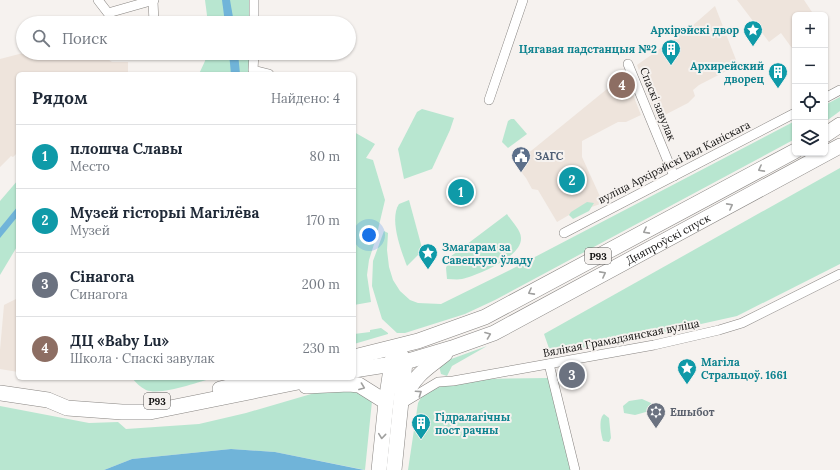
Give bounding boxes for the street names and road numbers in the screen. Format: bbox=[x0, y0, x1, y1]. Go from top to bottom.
street label: Спаскі завулак bbox=[637, 65, 679, 143]
street label: вуліца Архірэйскі Вал Каніскага bbox=[596, 117, 753, 207]
street label: Дняпроўскі спуск bbox=[623, 210, 713, 267]
road number: Р93 bbox=[585, 248, 611, 264]
street label: Вялікая Грамадзянская вуліца bbox=[542, 316, 701, 360]
road number: Р93 bbox=[144, 393, 170, 409]

